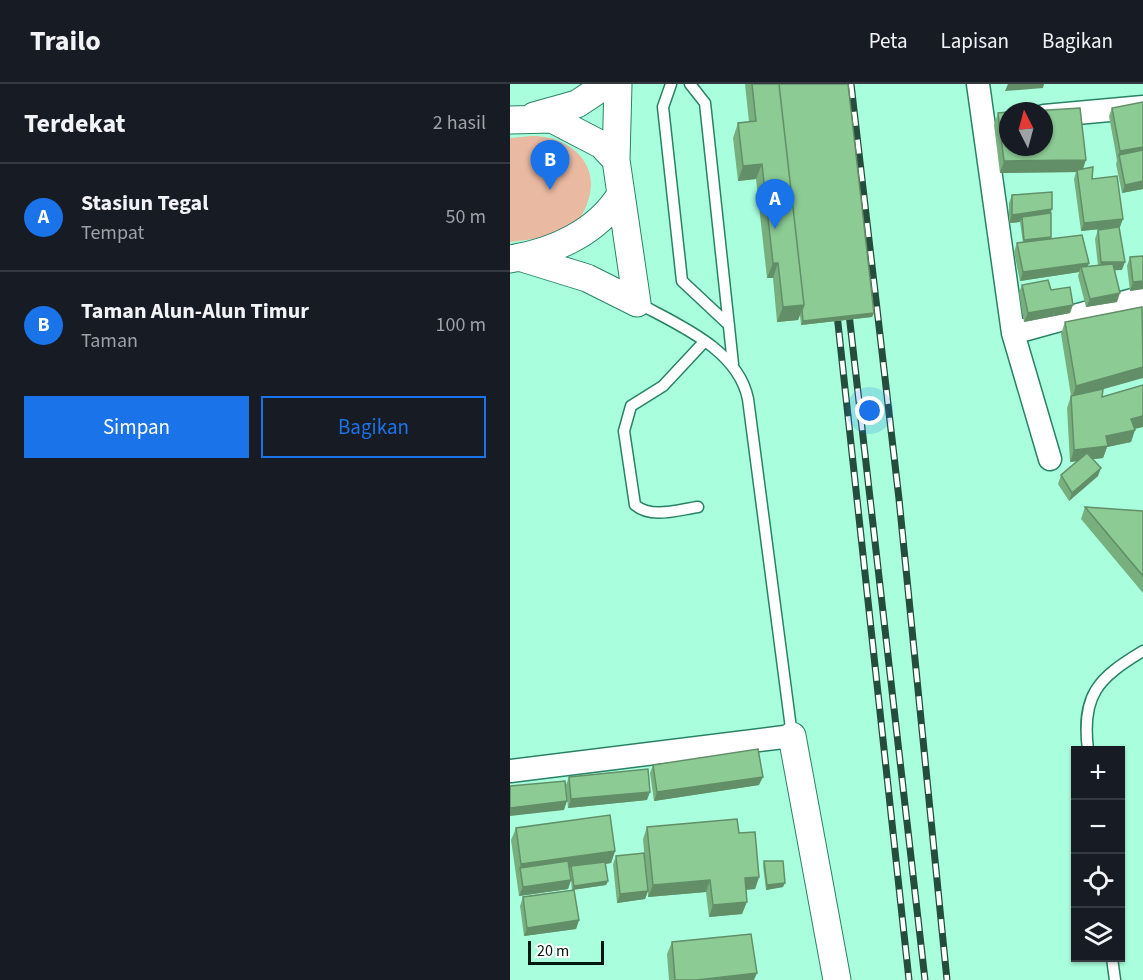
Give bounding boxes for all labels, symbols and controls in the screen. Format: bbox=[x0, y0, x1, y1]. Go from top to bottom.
text: Trailo bbox=[30, 21, 101, 61]
text: Peta bbox=[869, 26, 908, 56]
text: Lapisan bbox=[941, 26, 1009, 56]
text: Bagikan bbox=[1042, 26, 1113, 56]
north arrow bbox=[999, 102, 1053, 156]
text: Terdekat bbox=[24, 105, 126, 142]
text: 2 hasil bbox=[433, 109, 486, 137]
pin: B bbox=[530, 141, 570, 190]
pin: A bbox=[756, 180, 794, 229]
text: Stasiun Tegal bbox=[81, 187, 208, 219]
text: A bbox=[38, 203, 49, 231]
text: 50 m bbox=[446, 203, 486, 231]
text: Tempat bbox=[81, 219, 144, 247]
text: Taman Alun-Alun Timur bbox=[81, 295, 309, 327]
text: B bbox=[37, 311, 50, 339]
text: 100 m bbox=[436, 311, 486, 339]
text: Taman bbox=[81, 327, 138, 355]
button: Simpan bbox=[24, 396, 249, 458]
button: Bagikan bbox=[261, 396, 486, 458]
your location bbox=[855, 396, 884, 425]
map controls bbox=[1071, 746, 1125, 962]
button: + bbox=[1071, 746, 1125, 800]
button: − bbox=[1071, 800, 1125, 854]
button: locate bbox=[1071, 854, 1125, 908]
button: layers bbox=[1071, 908, 1125, 962]
scale bar bbox=[528, 938, 604, 966]
text: 20 m bbox=[537, 940, 569, 962]

